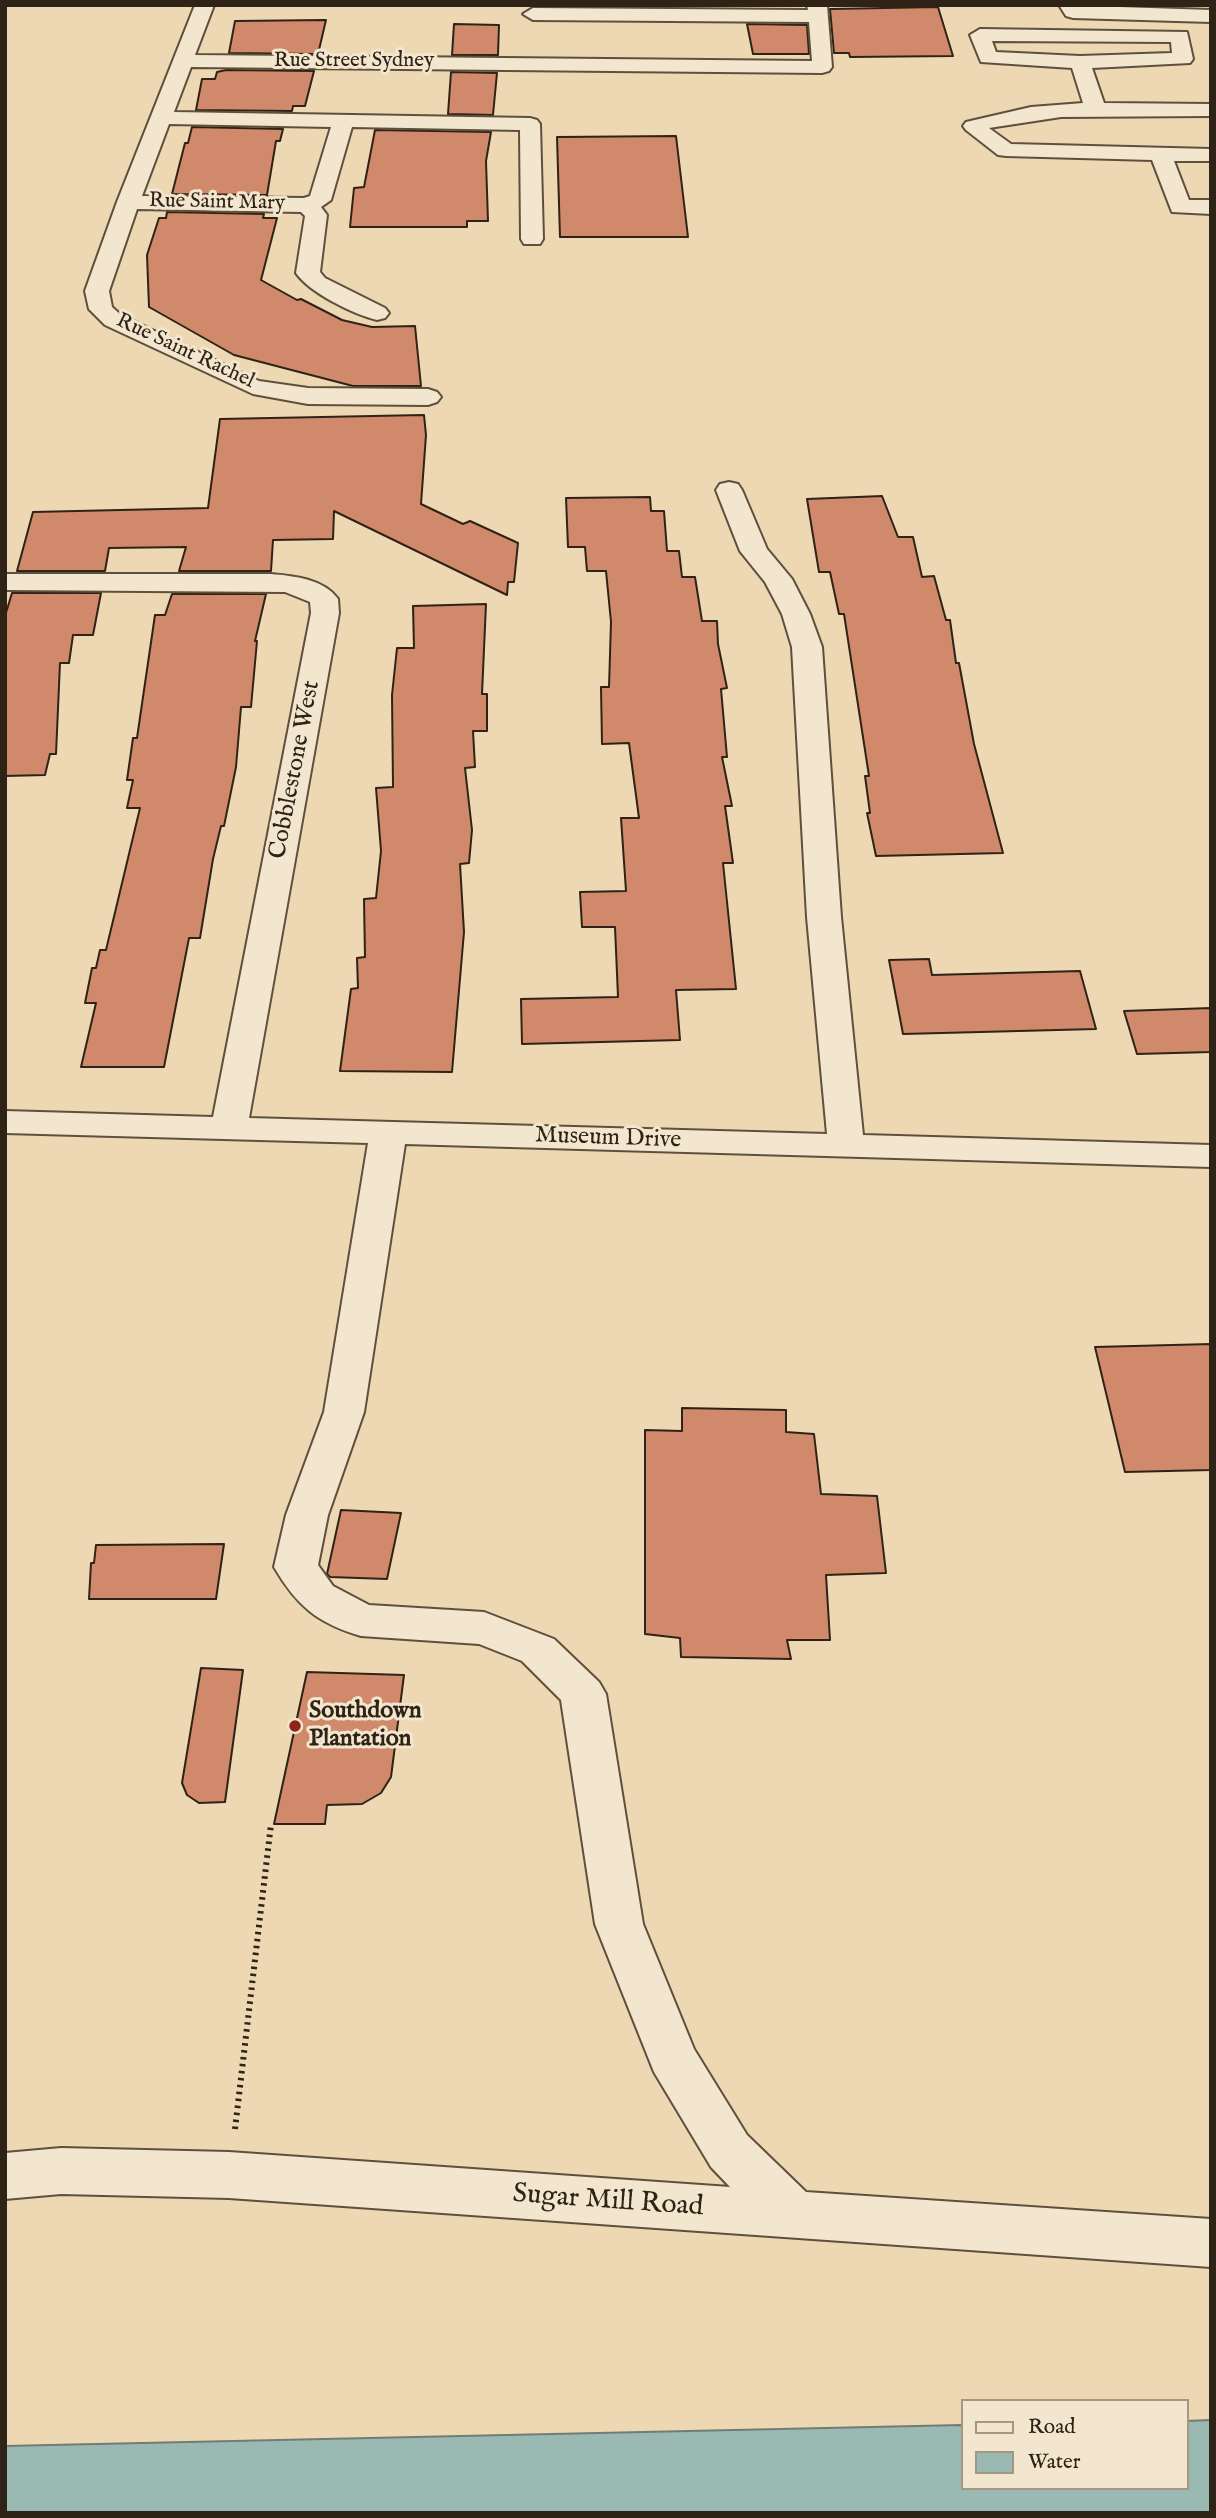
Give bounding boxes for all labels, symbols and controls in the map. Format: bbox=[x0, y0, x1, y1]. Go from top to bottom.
street label: Rue Street Sydney bbox=[274, 49, 434, 75]
street label: Rue Saint Mary bbox=[149, 189, 285, 217]
street label: Rue Saint Rachel bbox=[112, 309, 258, 395]
street label: Cobblestone West bbox=[265, 678, 327, 862]
street label: Museum Drive bbox=[534, 1122, 682, 1156]
place label: Southdown Plantation bbox=[309, 1698, 422, 1754]
marker: Southdown Plantation bbox=[287, 1718, 303, 1734]
street label: Sugar Mill Road bbox=[512, 2179, 704, 2225]
legend bbox=[960, 2399, 1188, 2490]
text: Road bbox=[1028, 2414, 1075, 2441]
text: Water bbox=[1028, 2449, 1080, 2476]

